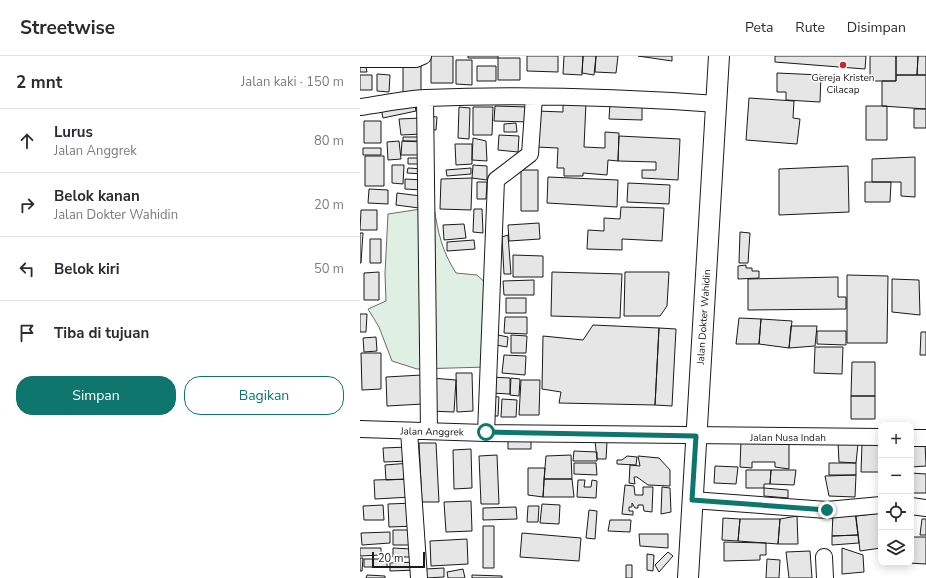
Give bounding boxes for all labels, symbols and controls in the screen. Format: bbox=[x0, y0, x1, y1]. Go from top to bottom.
text: Streetwise bbox=[20, 15, 115, 41]
text: Peta bbox=[745, 18, 773, 37]
text: Rute bbox=[795, 18, 825, 37]
text: Disimpan bbox=[847, 18, 906, 37]
marker: Gereja Kristen Cilacap bbox=[838, 60, 848, 70]
text: 2 mnt bbox=[16, 71, 62, 94]
place label: Gereja Kristen Cilacap bbox=[811, 71, 875, 97]
text: Jalan kaki · 150 m bbox=[241, 73, 344, 91]
text: Lurus bbox=[54, 122, 93, 142]
icon: ahead bbox=[16, 130, 38, 152]
text: 80 m bbox=[314, 132, 344, 150]
text: Jalan Anggrek bbox=[54, 142, 137, 160]
text: Belok kanan bbox=[54, 186, 140, 206]
icon: right bbox=[16, 194, 38, 216]
text: 20 m bbox=[314, 196, 344, 214]
text: Jalan Dokter Wahidin bbox=[54, 206, 178, 224]
icon: left bbox=[16, 258, 38, 280]
text: Belok kiri bbox=[54, 259, 119, 279]
text: 50 m bbox=[314, 260, 344, 278]
street label: Jalan Dokter Wahidin bbox=[694, 269, 714, 366]
icon: arrive bbox=[16, 322, 38, 344]
text: Tiba di tujuan bbox=[54, 323, 149, 343]
button: Simpan bbox=[16, 376, 176, 415]
button: Bagikan bbox=[184, 376, 344, 415]
map controls bbox=[878, 422, 914, 566]
button: + bbox=[878, 422, 914, 458]
route start bbox=[477, 423, 495, 441]
street label: Jalan Anggrek bbox=[399, 424, 465, 440]
street label: Jalan Nusa Indah bbox=[749, 431, 826, 445]
button: − bbox=[878, 458, 914, 494]
button: locate bbox=[878, 494, 914, 530]
route end bbox=[818, 501, 836, 519]
button: layers bbox=[878, 530, 914, 566]
scale bar bbox=[372, 550, 425, 569]
text: 20 m bbox=[378, 551, 403, 566]

